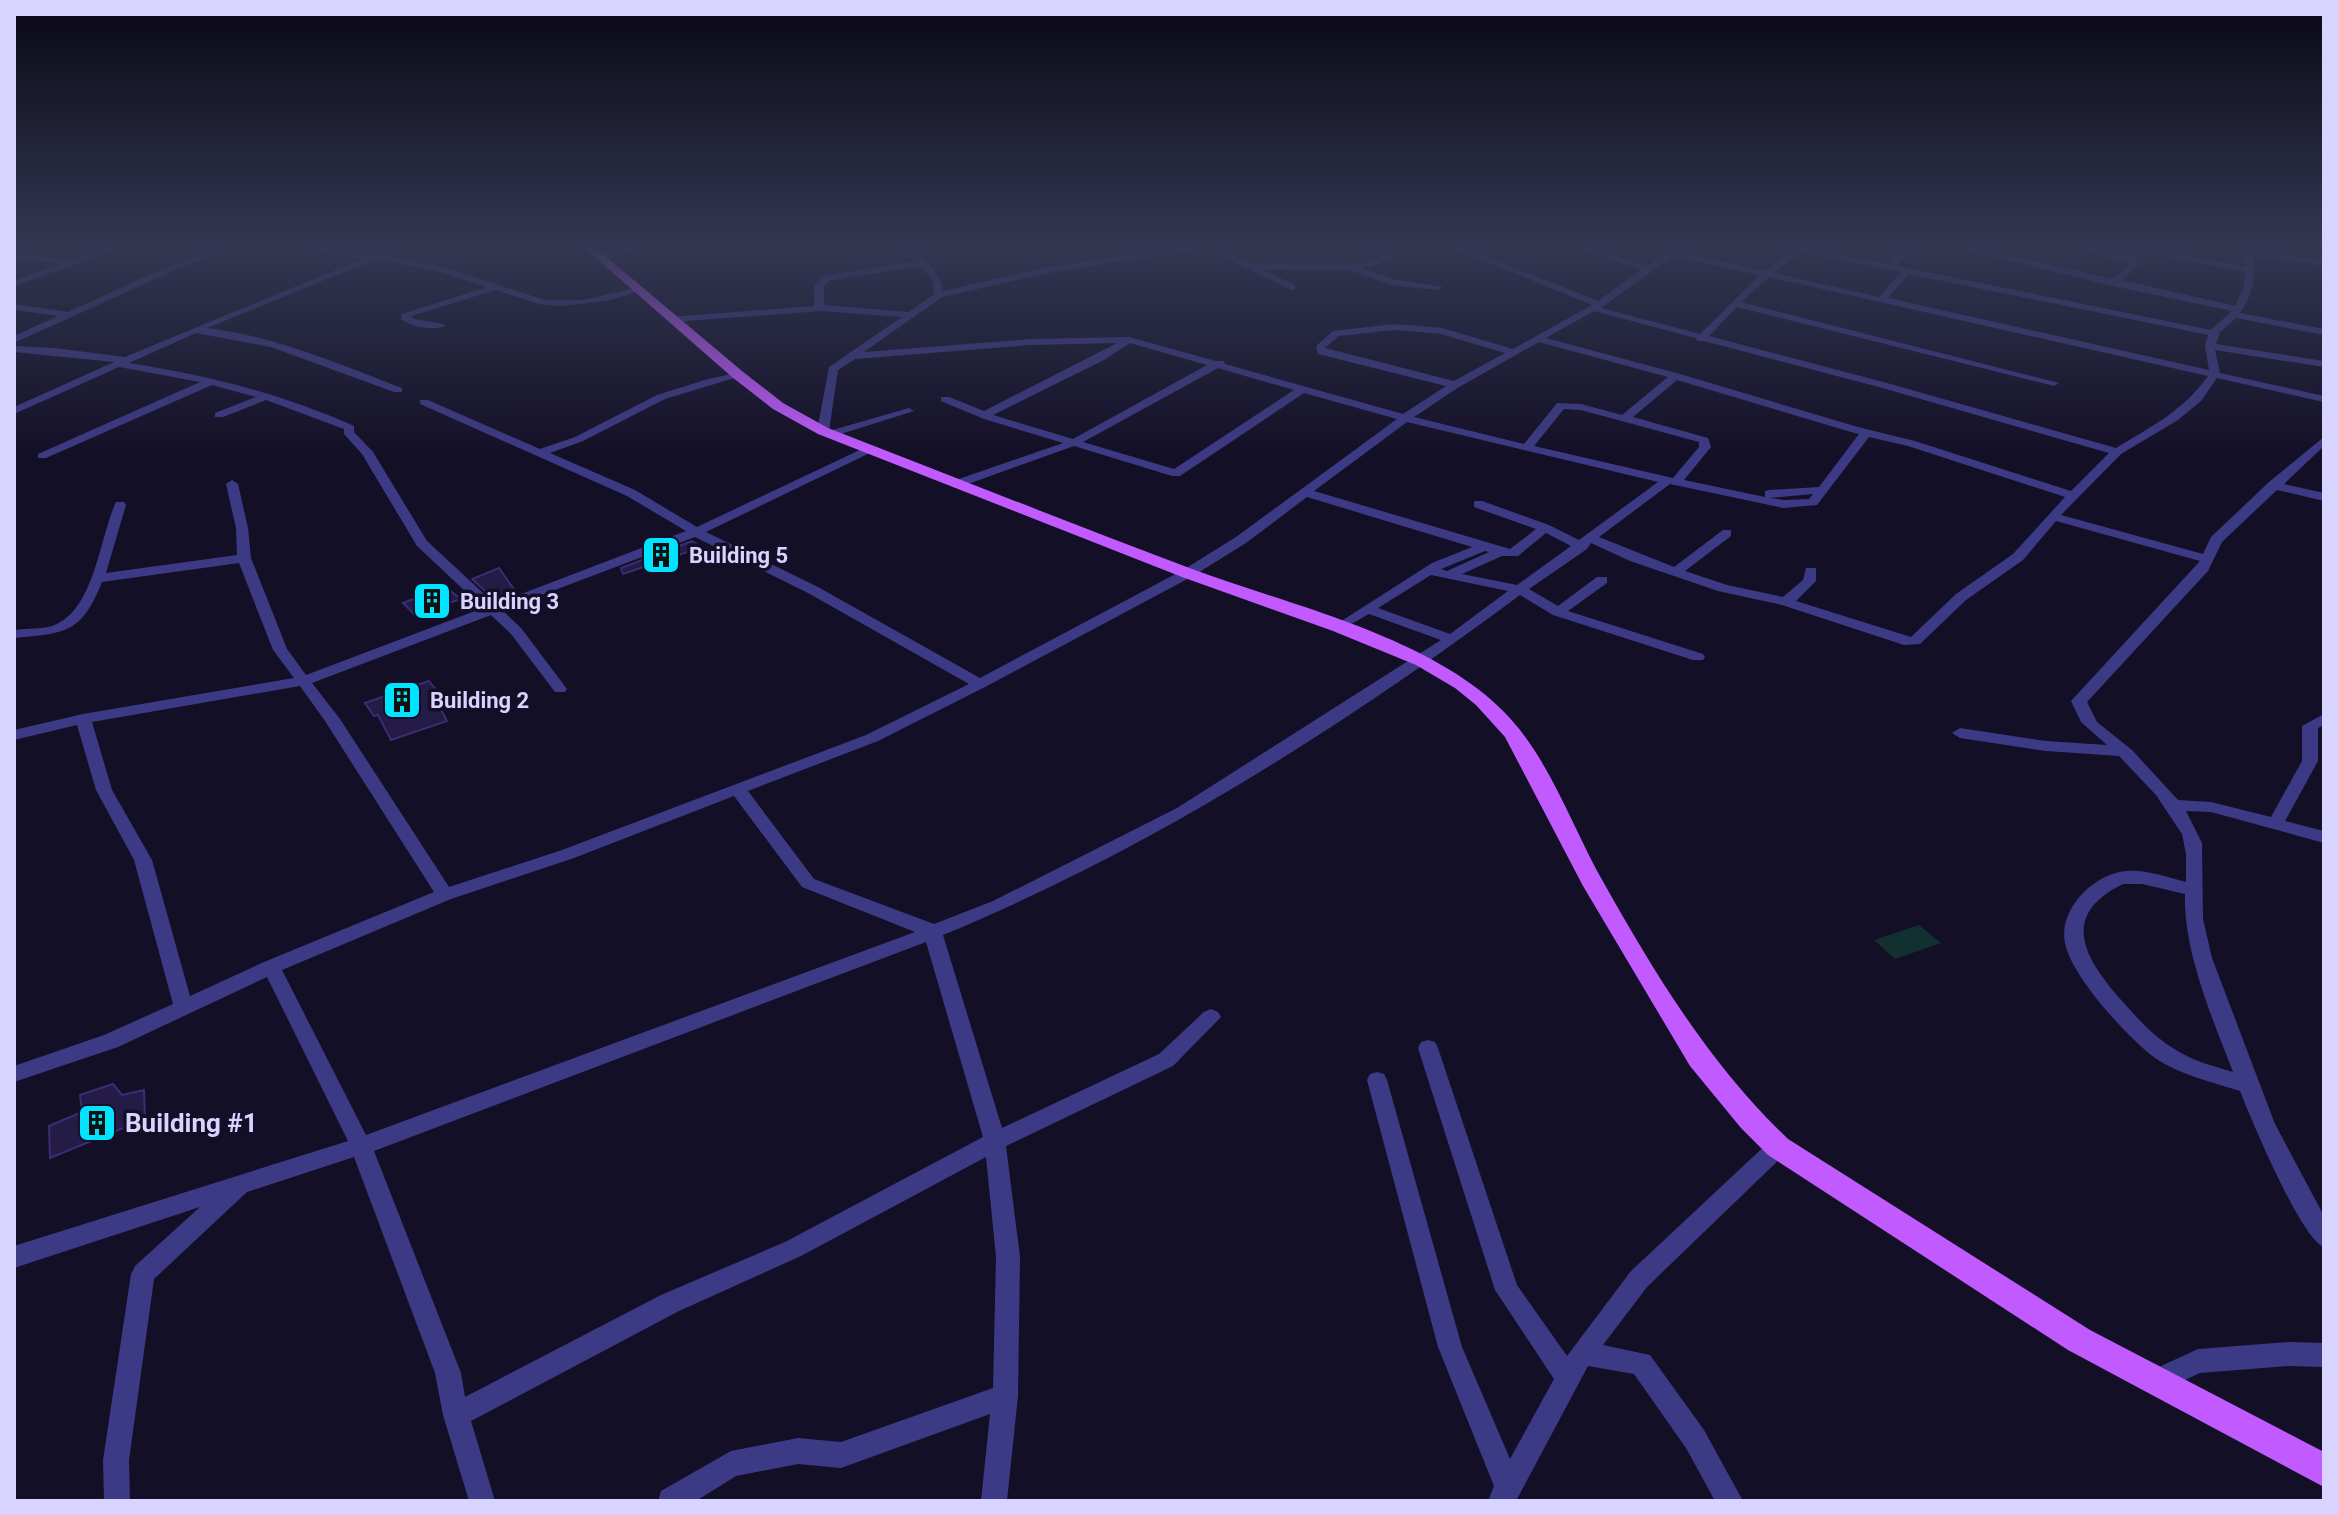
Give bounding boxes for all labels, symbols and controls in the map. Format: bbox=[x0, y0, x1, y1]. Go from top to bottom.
building icon: Building 5 bbox=[640, 534, 682, 576]
place label: Building 5 bbox=[689, 543, 788, 568]
building icon: Building 3 bbox=[411, 580, 453, 622]
place label: Building 3 bbox=[460, 589, 559, 614]
building icon: Building 2 bbox=[381, 679, 423, 721]
place label: Building 2 bbox=[430, 688, 529, 713]
building icon: Building #1 bbox=[76, 1102, 118, 1144]
place label: Building #1 bbox=[125, 1108, 258, 1138]

